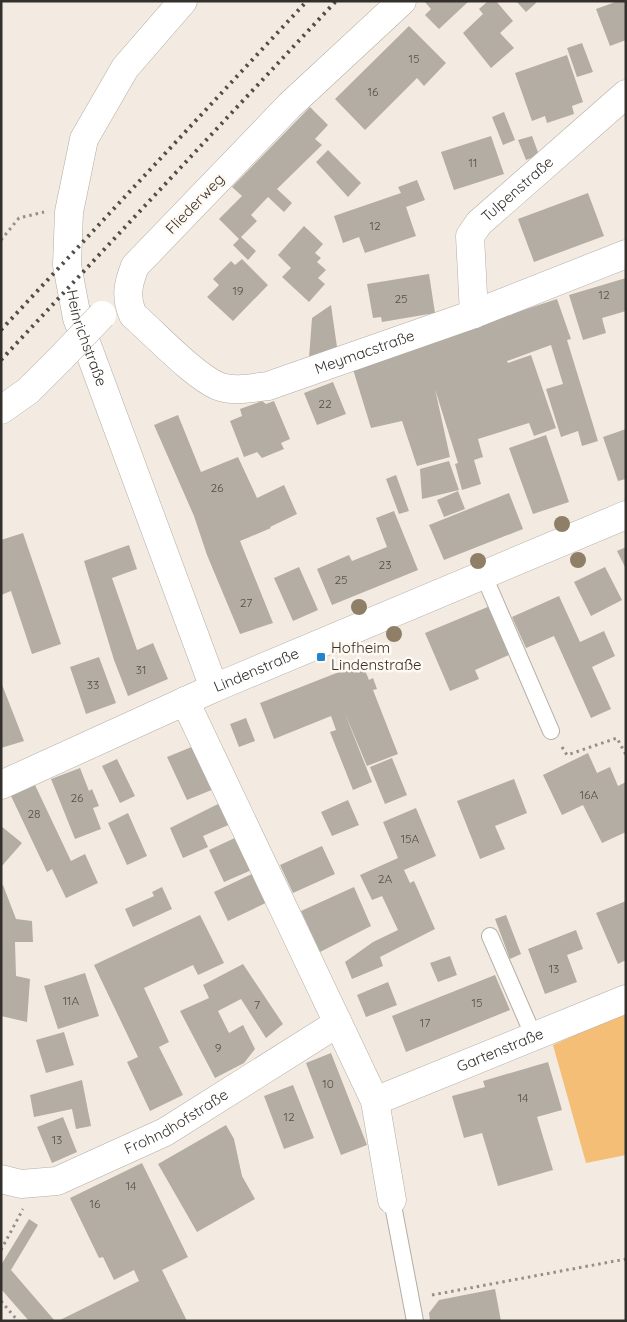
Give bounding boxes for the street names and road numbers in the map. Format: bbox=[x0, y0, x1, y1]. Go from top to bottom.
street label: Tulpenstraße bbox=[477, 152, 557, 226]
street label: Fliederweg bbox=[161, 169, 228, 238]
street label: Heinrichstraße bbox=[63, 288, 112, 389]
street label: Meymacstraße bbox=[312, 326, 417, 378]
street label: Lindenstraße bbox=[211, 643, 302, 696]
street label: Gartenstraße bbox=[454, 1024, 546, 1076]
street label: Frohndhofstraße bbox=[121, 1085, 232, 1158]

